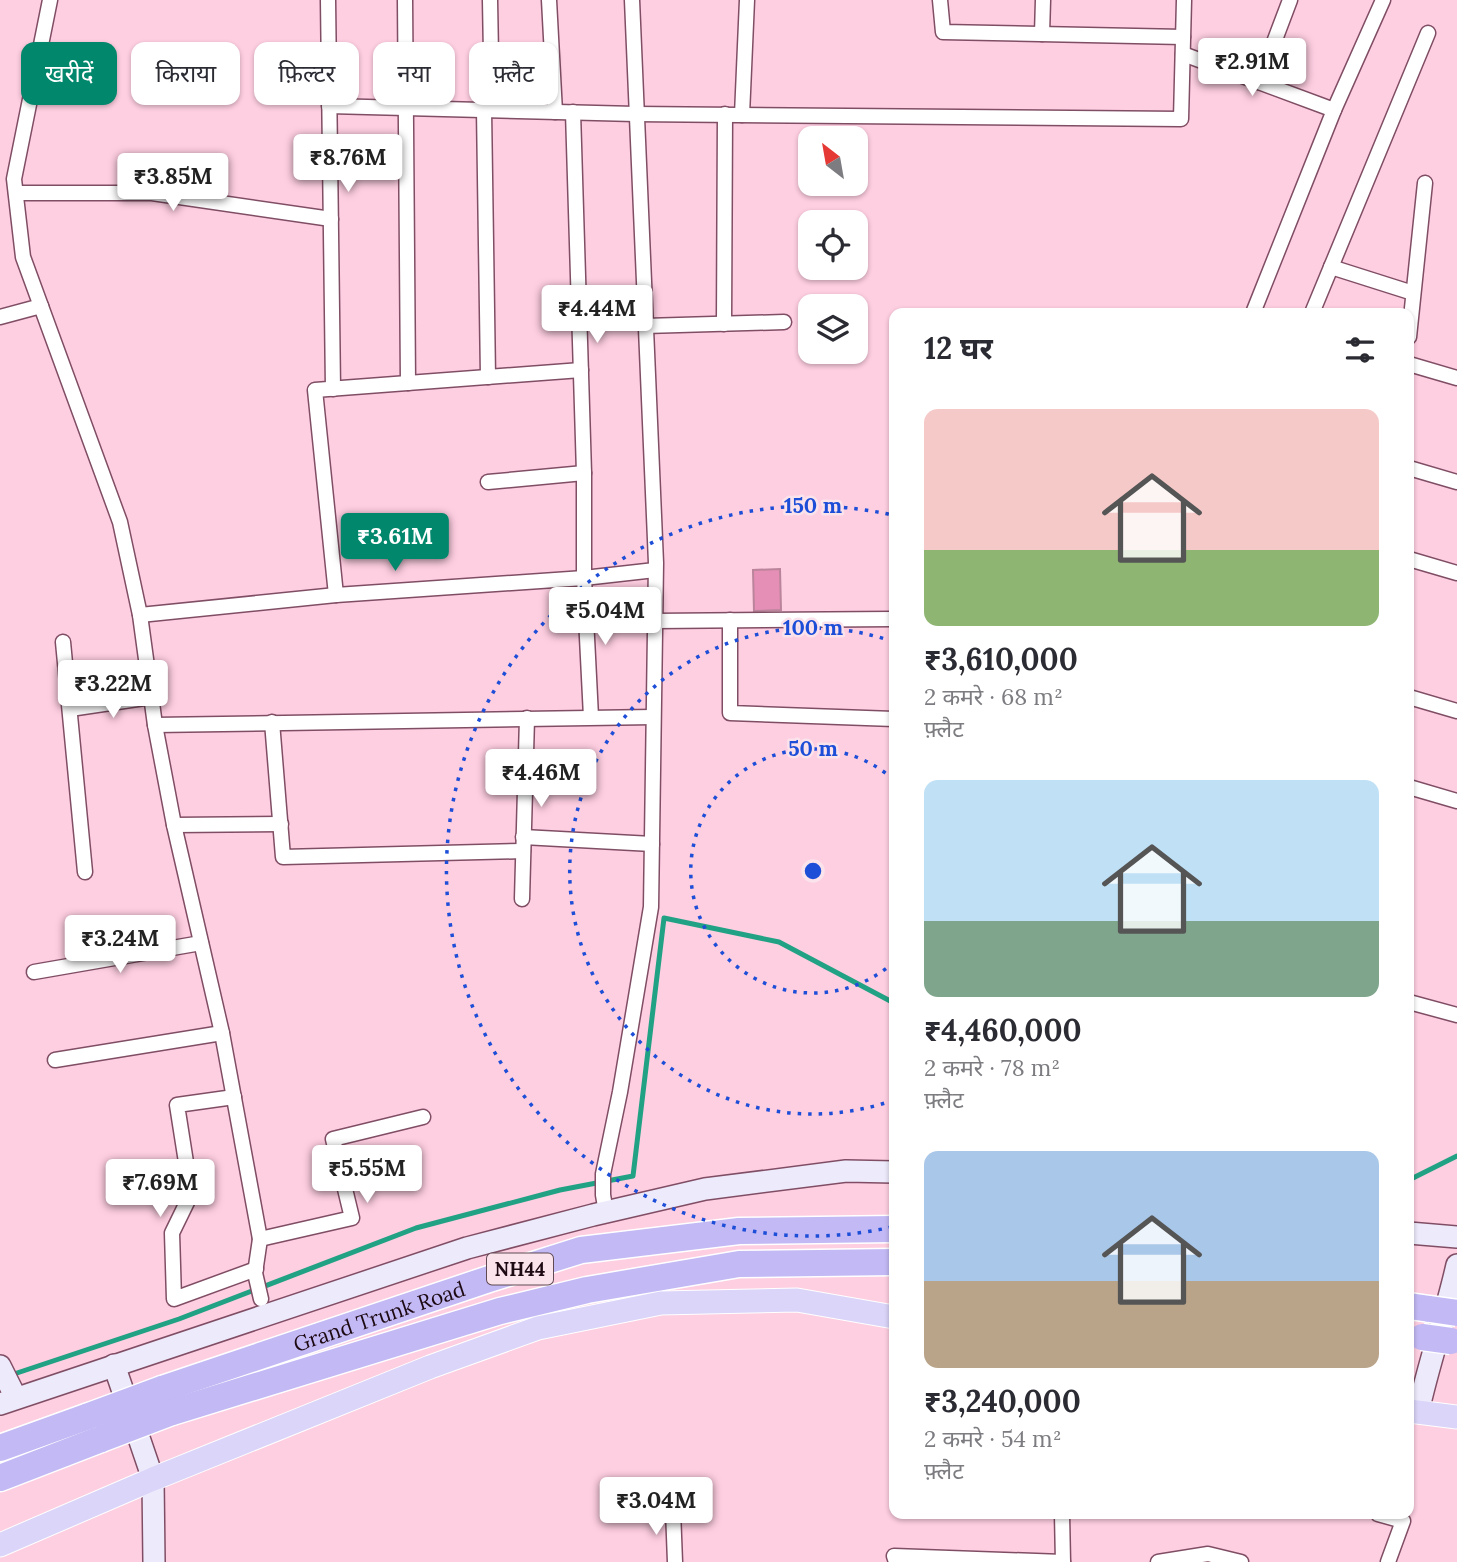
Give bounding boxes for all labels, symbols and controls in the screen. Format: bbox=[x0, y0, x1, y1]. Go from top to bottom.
pin: ₹2.91M bbox=[1195, 38, 1309, 98]
chip: खरीदें bbox=[21, 42, 117, 105]
chip: किराया bbox=[131, 42, 240, 105]
chip: फ़िल्टर bbox=[254, 42, 359, 105]
chip: नया bbox=[373, 42, 455, 105]
chip: फ़्लैट bbox=[469, 42, 558, 105]
text: ₹2.91M bbox=[1214, 46, 1290, 75]
north arrow bbox=[798, 126, 868, 196]
map controls bbox=[798, 126, 868, 364]
pin: ₹8.76M bbox=[291, 134, 405, 194]
text: ₹8.76M bbox=[309, 142, 387, 171]
pin: ₹3.85M bbox=[116, 154, 230, 213]
text: ₹3.85M bbox=[133, 161, 213, 190]
button: locate bbox=[798, 210, 868, 280]
pin: ₹4.44M bbox=[540, 286, 654, 345]
text: ₹4.44M bbox=[558, 293, 636, 322]
button: layers bbox=[798, 294, 868, 364]
text: 12 घर bbox=[924, 329, 993, 367]
icon: filters bbox=[1341, 331, 1379, 369]
icon: home bbox=[1089, 455, 1215, 581]
text: 150 m bbox=[784, 492, 842, 519]
pin: ₹3.61M bbox=[338, 514, 452, 573]
text: ₹3.61M bbox=[357, 521, 433, 550]
pin: ₹5.04M bbox=[548, 588, 662, 647]
text: ₹5.04M bbox=[565, 595, 645, 624]
text: 100 m bbox=[783, 614, 843, 641]
text: ₹3,610,000 bbox=[924, 640, 1078, 678]
pin: ₹3.22M bbox=[56, 660, 170, 720]
text: ₹3.22M bbox=[74, 668, 152, 697]
text: 2 कमरे · 68 m² bbox=[924, 682, 1063, 711]
text: फ़्लैट bbox=[924, 714, 964, 743]
text: 50 m bbox=[788, 735, 838, 762]
pin: ₹4.46M bbox=[484, 750, 598, 809]
text: ₹4.46M bbox=[501, 757, 581, 786]
icon: home bbox=[1089, 826, 1215, 952]
centre of rings bbox=[801, 859, 825, 883]
pin: ₹3.24M bbox=[63, 916, 177, 975]
text: ₹3.24M bbox=[81, 923, 159, 952]
text: ₹4,460,000 bbox=[924, 1011, 1082, 1049]
text: 2 कमरे · 78 m² bbox=[924, 1053, 1060, 1082]
text: फ़्लैट bbox=[924, 1085, 964, 1114]
pin: ₹5.55M bbox=[310, 1146, 424, 1205]
text: ₹5.55M bbox=[328, 1153, 406, 1182]
pin: ₹7.69M bbox=[103, 1160, 217, 1219]
text: ₹7.69M bbox=[122, 1167, 198, 1196]
icon: home bbox=[1089, 1197, 1215, 1323]
road number: NH44 bbox=[487, 1254, 553, 1284]
street label: Grand Trunk Road bbox=[290, 1275, 469, 1357]
text: ₹3,240,000 bbox=[924, 1382, 1081, 1420]
text: 2 कमरे · 54 m² bbox=[924, 1424, 1062, 1453]
text: फ़्लैट bbox=[924, 1456, 964, 1485]
pin: ₹3.04M bbox=[599, 1478, 713, 1537]
text: ₹3.04M bbox=[616, 1485, 696, 1514]

